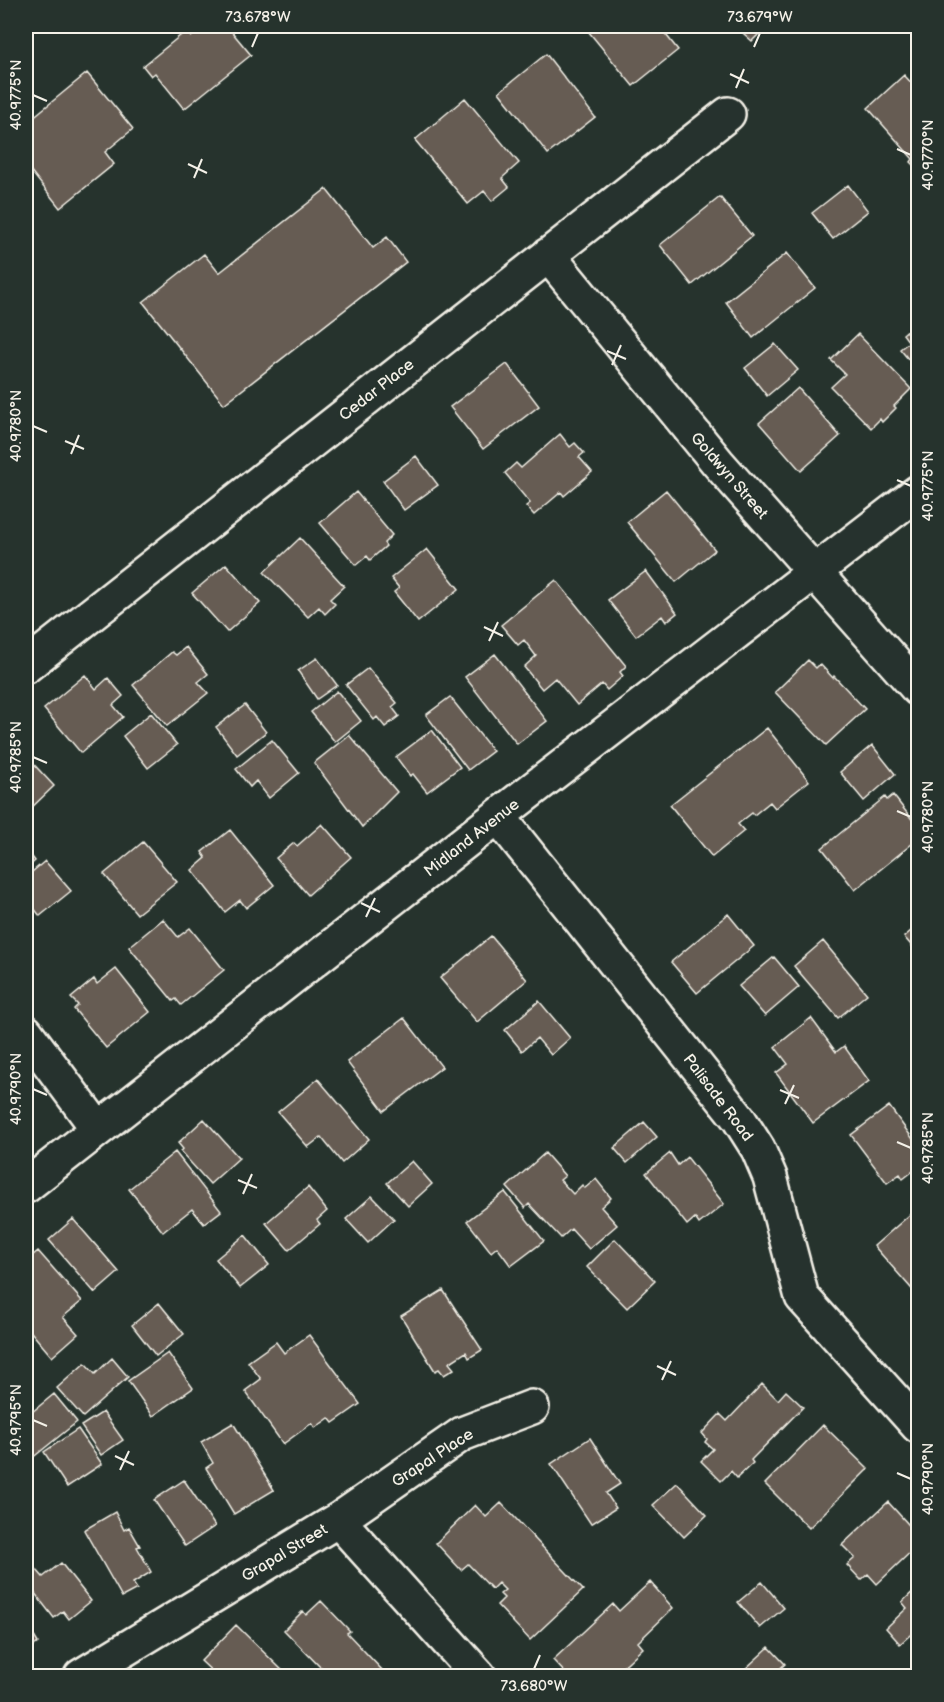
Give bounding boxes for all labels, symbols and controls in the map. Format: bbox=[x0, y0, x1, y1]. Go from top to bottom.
text: 73.678°W bbox=[225, 8, 291, 27]
text: 73.679°W bbox=[727, 8, 793, 27]
text: 40.9775°N bbox=[7, 60, 26, 130]
text: 40.9770°N bbox=[919, 119, 938, 191]
street label: Cedar Place bbox=[336, 355, 419, 425]
text: 40.9780°N bbox=[7, 390, 26, 462]
street label: Goldwyn Street bbox=[686, 429, 772, 523]
text: 40.9775°N bbox=[919, 451, 938, 521]
text: 40.9785°N bbox=[7, 721, 26, 793]
text: 40.9780°N bbox=[919, 781, 938, 853]
street label: Midland Avenue bbox=[421, 795, 524, 881]
street label: Palisade Road bbox=[679, 1050, 757, 1145]
text: 40.9790°N bbox=[7, 1053, 26, 1125]
text: 40.9785°N bbox=[919, 1112, 938, 1184]
text: 40.9795°N bbox=[7, 1384, 26, 1456]
street label: Grapal Place bbox=[389, 1425, 478, 1492]
text: 40.9790°N bbox=[919, 1443, 938, 1515]
street label: Grapal Street bbox=[239, 1520, 331, 1586]
text: 73.680°W bbox=[501, 1677, 568, 1696]

